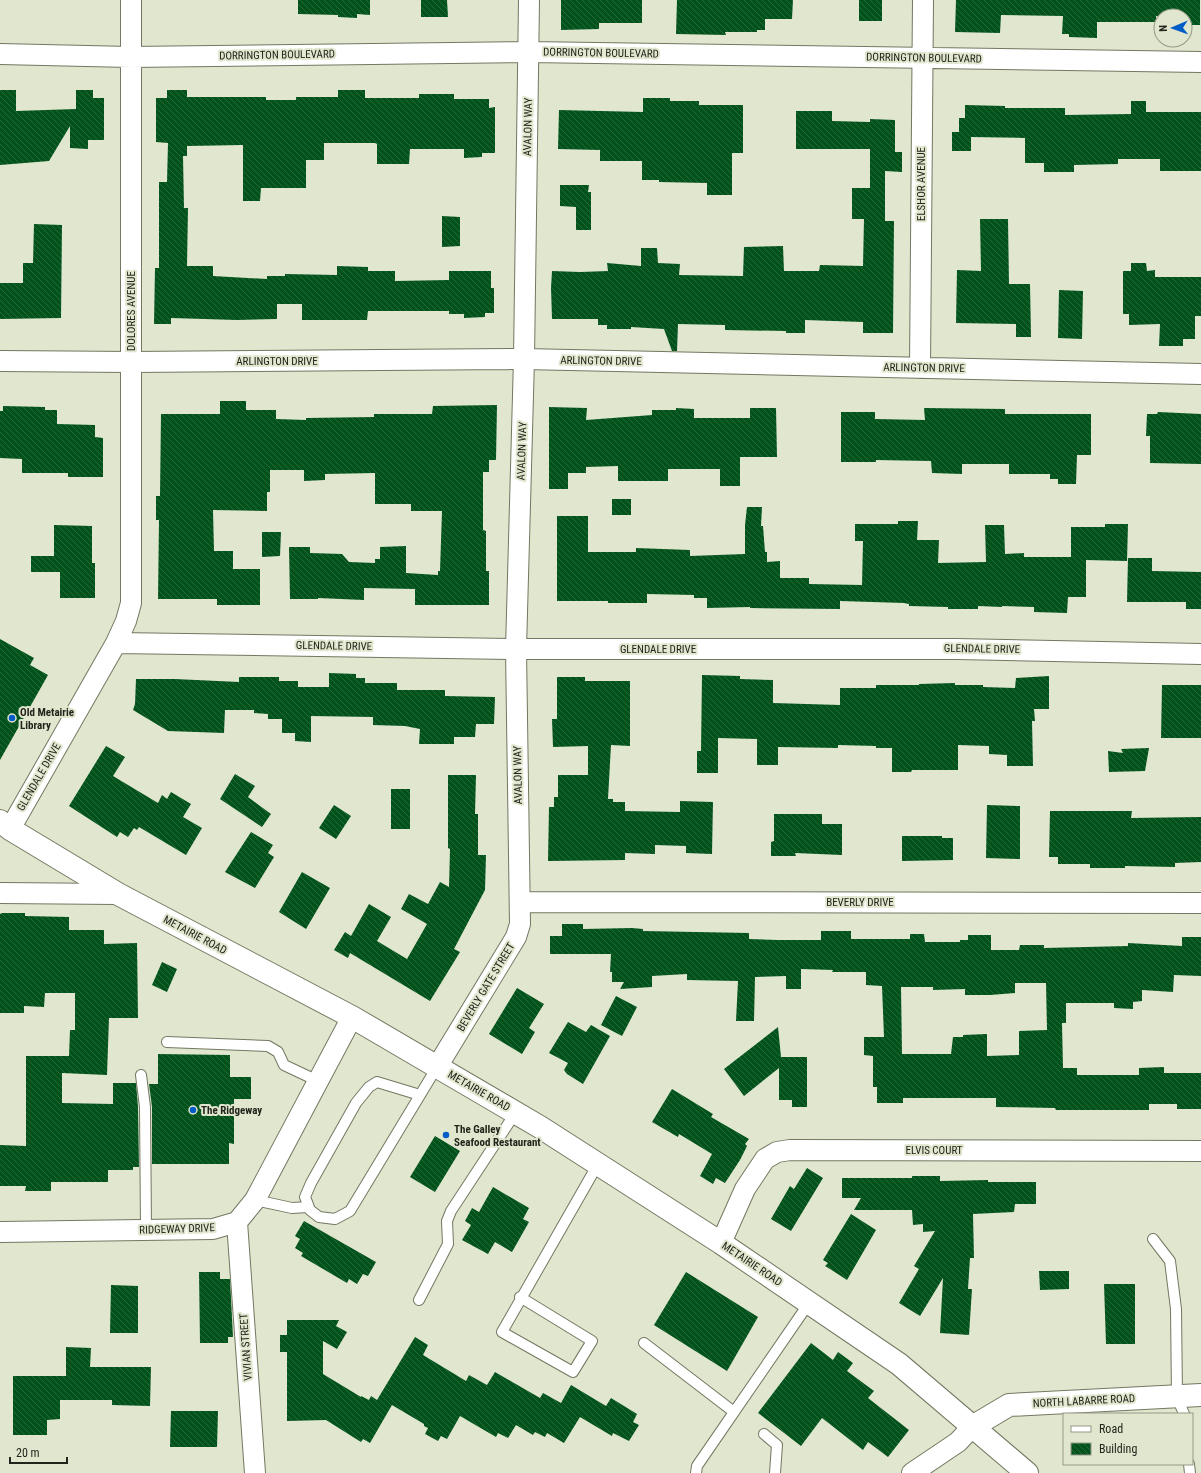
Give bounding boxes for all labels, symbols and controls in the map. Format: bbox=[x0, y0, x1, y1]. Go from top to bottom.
north arrow bbox=[1153, 8, 1193, 48]
text: N bbox=[1157, 24, 1170, 32]
street label: DORRINGTON BOULEVARD bbox=[543, 45, 659, 61]
street label: DORRINGTON BOULEVARD bbox=[219, 47, 335, 63]
street label: DORRINGTON BOULEVARD bbox=[866, 50, 982, 66]
street label: AVALON WAY bbox=[521, 97, 535, 156]
street label: ELSHOR AVENUE bbox=[915, 146, 928, 221]
street label: DOLORES AVENUE bbox=[125, 271, 138, 351]
street label: ARLINGTON DRIVE bbox=[560, 354, 642, 368]
street label: ARLINGTON DRIVE bbox=[236, 355, 318, 368]
street label: ARLINGTON DRIVE bbox=[883, 361, 965, 375]
street label: AVALON WAY bbox=[514, 421, 530, 480]
street label: GLENDALE DRIVE bbox=[296, 639, 373, 653]
street label: GLENDALE DRIVE bbox=[944, 642, 1021, 656]
street label: GLENDALE DRIVE bbox=[620, 643, 697, 656]
place label: Old Metairie Library bbox=[20, 706, 74, 732]
marker: Old Metairie Library bbox=[7, 713, 17, 723]
street label: GLENDALE DRIVE bbox=[14, 740, 64, 813]
street label: AVALON WAY bbox=[511, 745, 525, 804]
street label: BEVERLY DRIVE bbox=[826, 896, 894, 909]
street label: METAIRIE ROAD bbox=[161, 913, 229, 957]
street label: BEVERLY GATE STREET bbox=[454, 940, 518, 1034]
street label: METAIRIE ROAD bbox=[446, 1068, 512, 1114]
place label: The Ridgeway bbox=[201, 1104, 262, 1117]
marker: The Ridgeway bbox=[188, 1105, 198, 1115]
place label: The Galley Seafood Restaurant bbox=[454, 1123, 541, 1149]
marker: The Galley Seafood Restaurant bbox=[441, 1130, 451, 1140]
street label: ELVIS COURT bbox=[905, 1144, 963, 1157]
street label: RIDGEWAY DRIVE bbox=[139, 1221, 216, 1237]
street label: METAIRIE ROAD bbox=[719, 1239, 785, 1289]
street label: VIVIAN STREET bbox=[237, 1313, 255, 1381]
street label: NORTH LABARRE ROAD bbox=[1032, 1392, 1136, 1410]
legend bbox=[1063, 1413, 1193, 1465]
text: Road bbox=[1099, 1422, 1123, 1436]
scale bar bbox=[10, 1439, 67, 1465]
text: Building bbox=[1099, 1442, 1137, 1456]
text: 20 m bbox=[16, 1446, 40, 1460]

